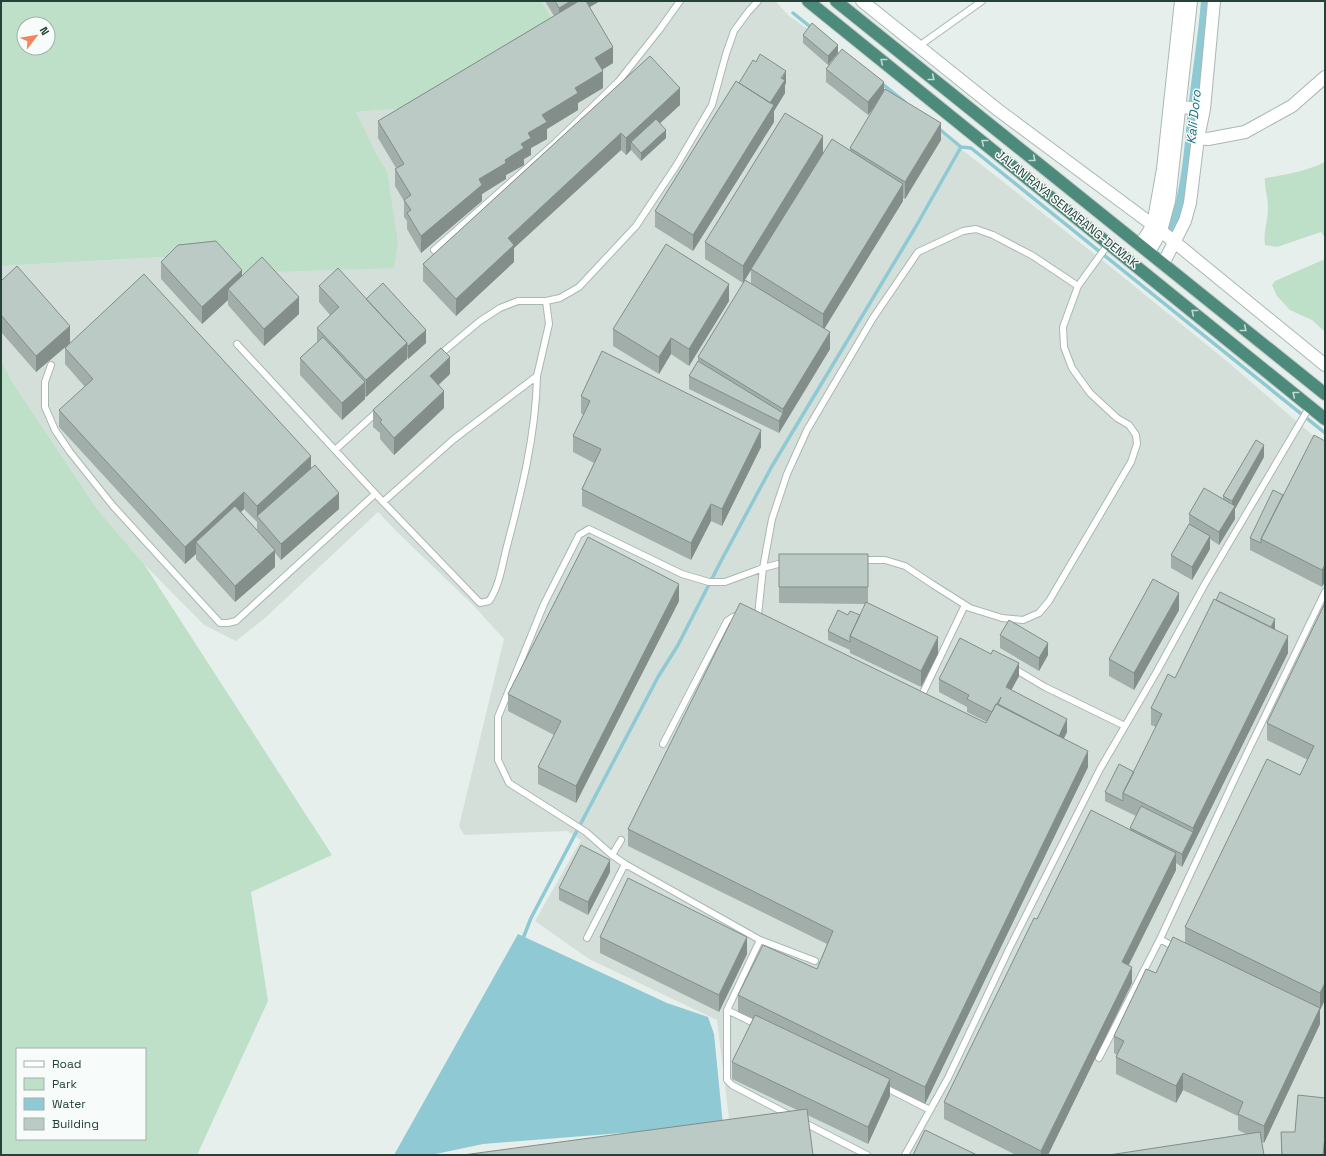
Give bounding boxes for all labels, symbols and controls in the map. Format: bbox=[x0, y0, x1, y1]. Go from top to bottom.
north arrow bbox=[16, 16, 56, 56]
text: N bbox=[37, 24, 52, 38]
one-way arrow bbox=[880, 58, 887, 65]
one-way arrow bbox=[927, 73, 934, 80]
water label: Kali Doro bbox=[1182, 88, 1205, 145]
one-way arrow bbox=[982, 140, 989, 147]
street label: JALAN RAYA SEMARANG-DEMAK bbox=[992, 146, 1142, 272]
one-way arrow bbox=[1029, 155, 1036, 162]
one-way arrow bbox=[1192, 309, 1199, 316]
one-way arrow bbox=[1239, 324, 1246, 331]
one-way arrow bbox=[1293, 391, 1300, 398]
legend bbox=[16, 1048, 146, 1140]
text: Road bbox=[52, 1056, 81, 1072]
text: Park bbox=[52, 1076, 77, 1092]
text: Water bbox=[52, 1096, 86, 1112]
text: Building bbox=[52, 1116, 99, 1132]

